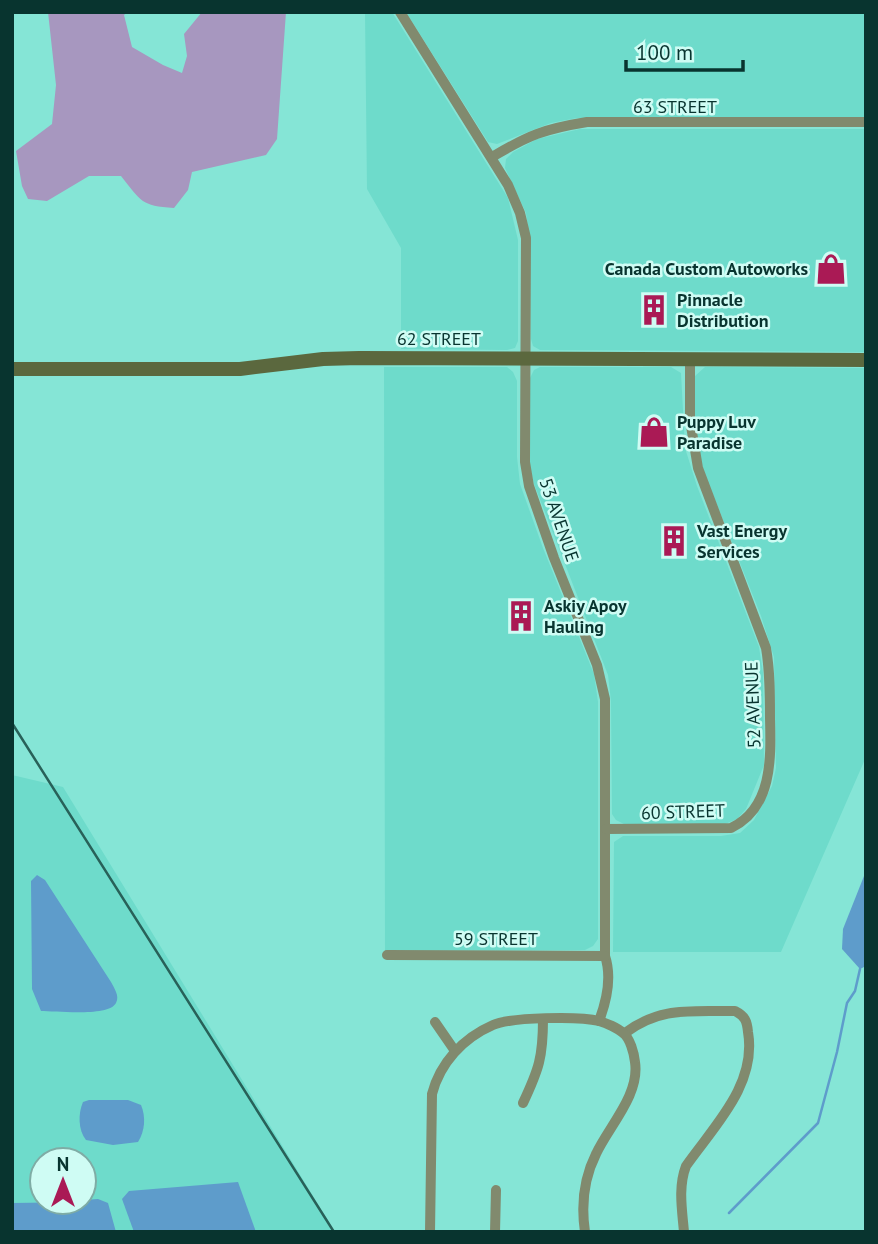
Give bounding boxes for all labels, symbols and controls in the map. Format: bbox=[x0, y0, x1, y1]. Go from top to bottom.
scale bar bbox=[626, 28, 743, 72]
text: 100 m bbox=[636, 39, 693, 66]
street label: 63 STREET bbox=[633, 95, 717, 118]
shop icon: Canada Custom Autoworks bbox=[814, 252, 848, 286]
place label: Canada Custom Autoworks bbox=[605, 257, 808, 280]
place label: Pinnacle Distribution bbox=[677, 288, 768, 332]
building icon: Pinnacle Distribution bbox=[637, 293, 671, 327]
street label: 62 STREET bbox=[397, 327, 481, 350]
place label: Puppy Luv Paradise bbox=[677, 410, 756, 454]
shop icon: Puppy Luv Paradise bbox=[637, 415, 671, 449]
street label: 53 AVENUE bbox=[534, 475, 585, 565]
place label: Vast Energy Services bbox=[696, 519, 787, 563]
building icon: Vast Energy Services bbox=[657, 524, 691, 558]
place label: Askiy Apoy Hauling bbox=[544, 594, 627, 638]
building icon: Askiy Apoy Hauling bbox=[504, 599, 538, 633]
street label: 52 AVENUE bbox=[739, 661, 766, 749]
street label: 60 STREET bbox=[641, 799, 725, 824]
street label: 59 STREET bbox=[454, 927, 538, 950]
north arrow bbox=[28, 1146, 98, 1216]
text: N bbox=[57, 1152, 69, 1176]

